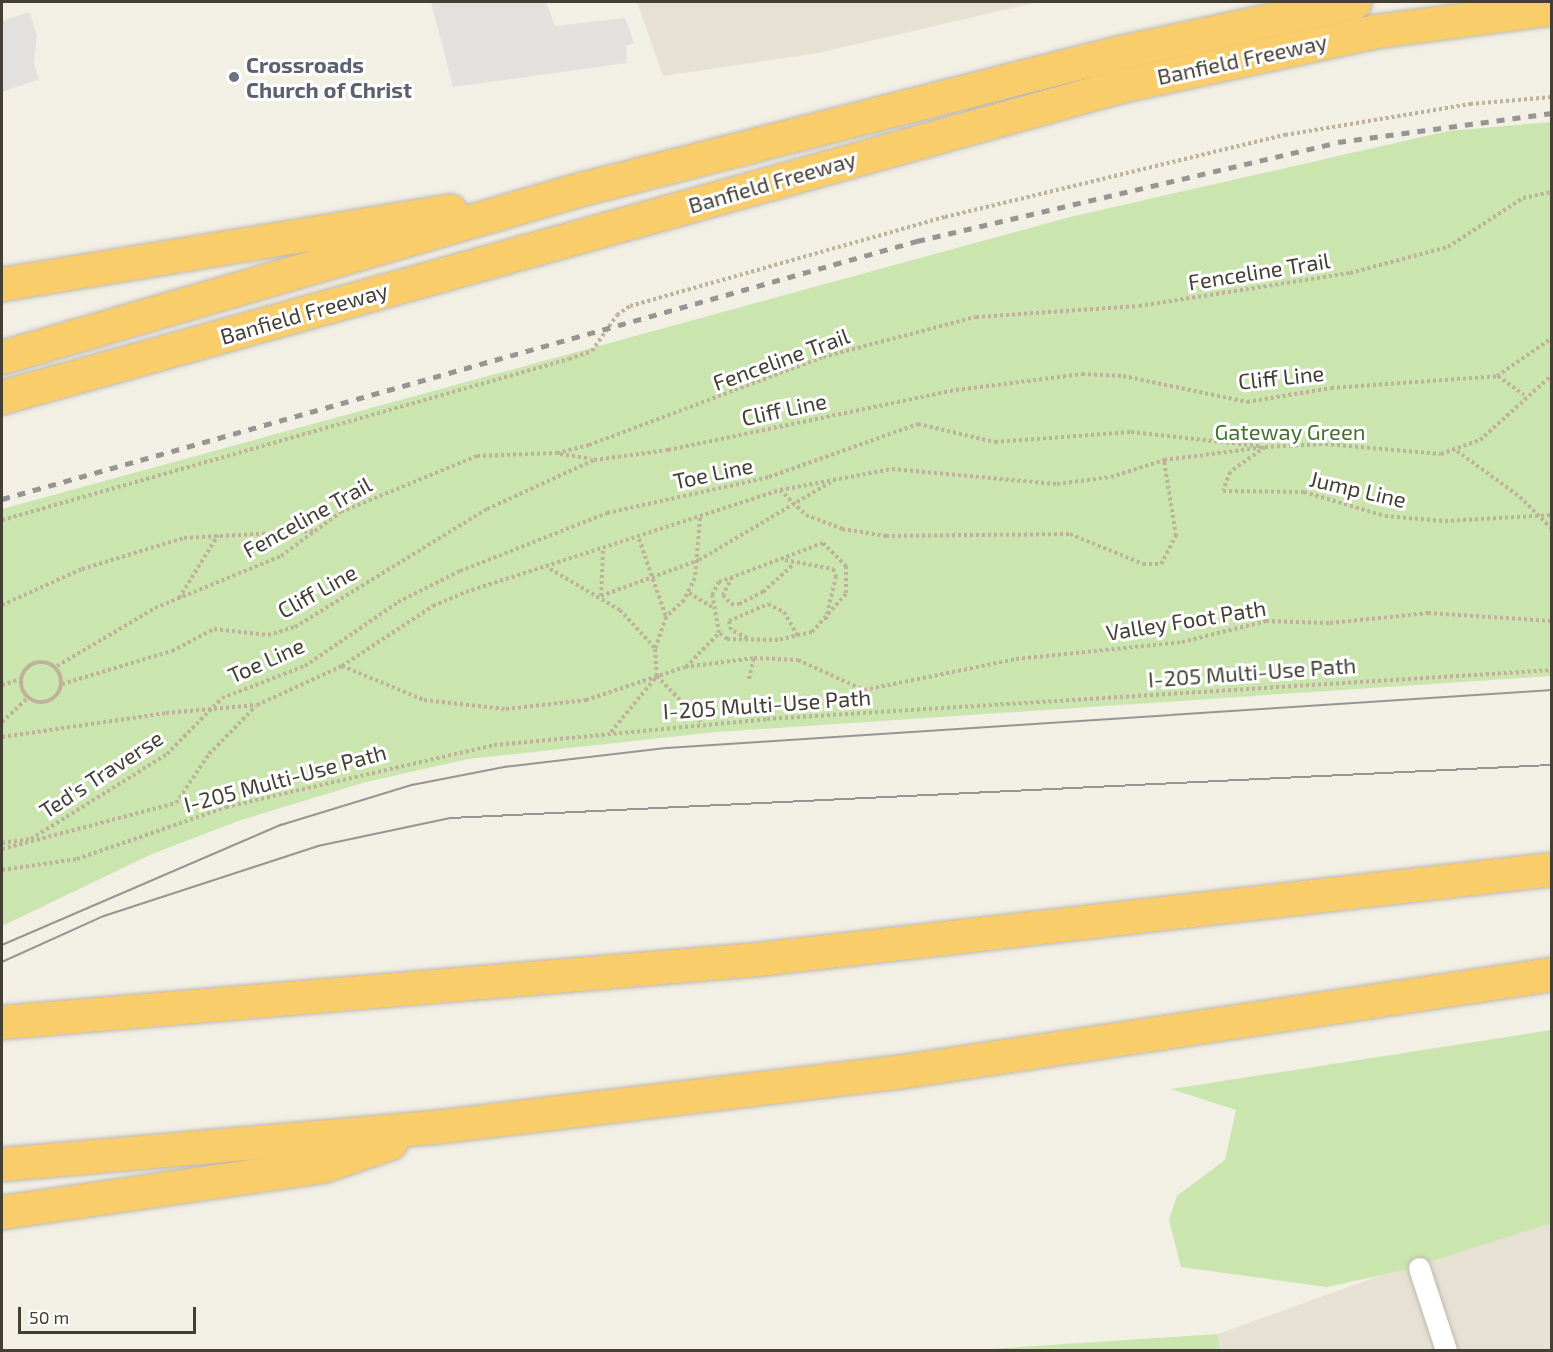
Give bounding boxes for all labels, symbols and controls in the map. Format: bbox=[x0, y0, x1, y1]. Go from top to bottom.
street label: Banfield Freeway bbox=[1155, 28, 1329, 90]
place label: Crossroads Church of Christ bbox=[246, 51, 412, 102]
marker: Crossroads Church of Christ bbox=[227, 70, 241, 84]
street label: Banfield Freeway bbox=[685, 145, 859, 219]
street label: Fenceline Trail bbox=[1186, 247, 1332, 295]
street label: Banfield Freeway bbox=[217, 276, 391, 350]
street label: Fenceline Trail bbox=[709, 322, 853, 396]
street label: Cliff Line bbox=[1237, 359, 1325, 395]
street label: Cliff Line bbox=[739, 387, 829, 431]
park label: Gateway Green bbox=[1214, 419, 1366, 445]
street label: Toe Line bbox=[671, 452, 755, 494]
street label: Jump Line bbox=[1307, 465, 1409, 513]
street label: Fenceline Trail bbox=[238, 471, 376, 563]
street label: Cliff Line bbox=[273, 559, 361, 623]
street label: Valley Foot Path bbox=[1104, 594, 1268, 646]
street label: Toe Line bbox=[224, 631, 308, 689]
street label: I-205 Multi-Use Path bbox=[1147, 652, 1357, 692]
street label: I-205 Multi-Use Path bbox=[662, 684, 872, 724]
street label: Ted's Traverse bbox=[34, 724, 168, 824]
street label: I-205 Multi-Use Path bbox=[181, 738, 389, 818]
scale bar bbox=[21, 1295, 200, 1333]
text: 50 m bbox=[29, 1306, 69, 1328]

